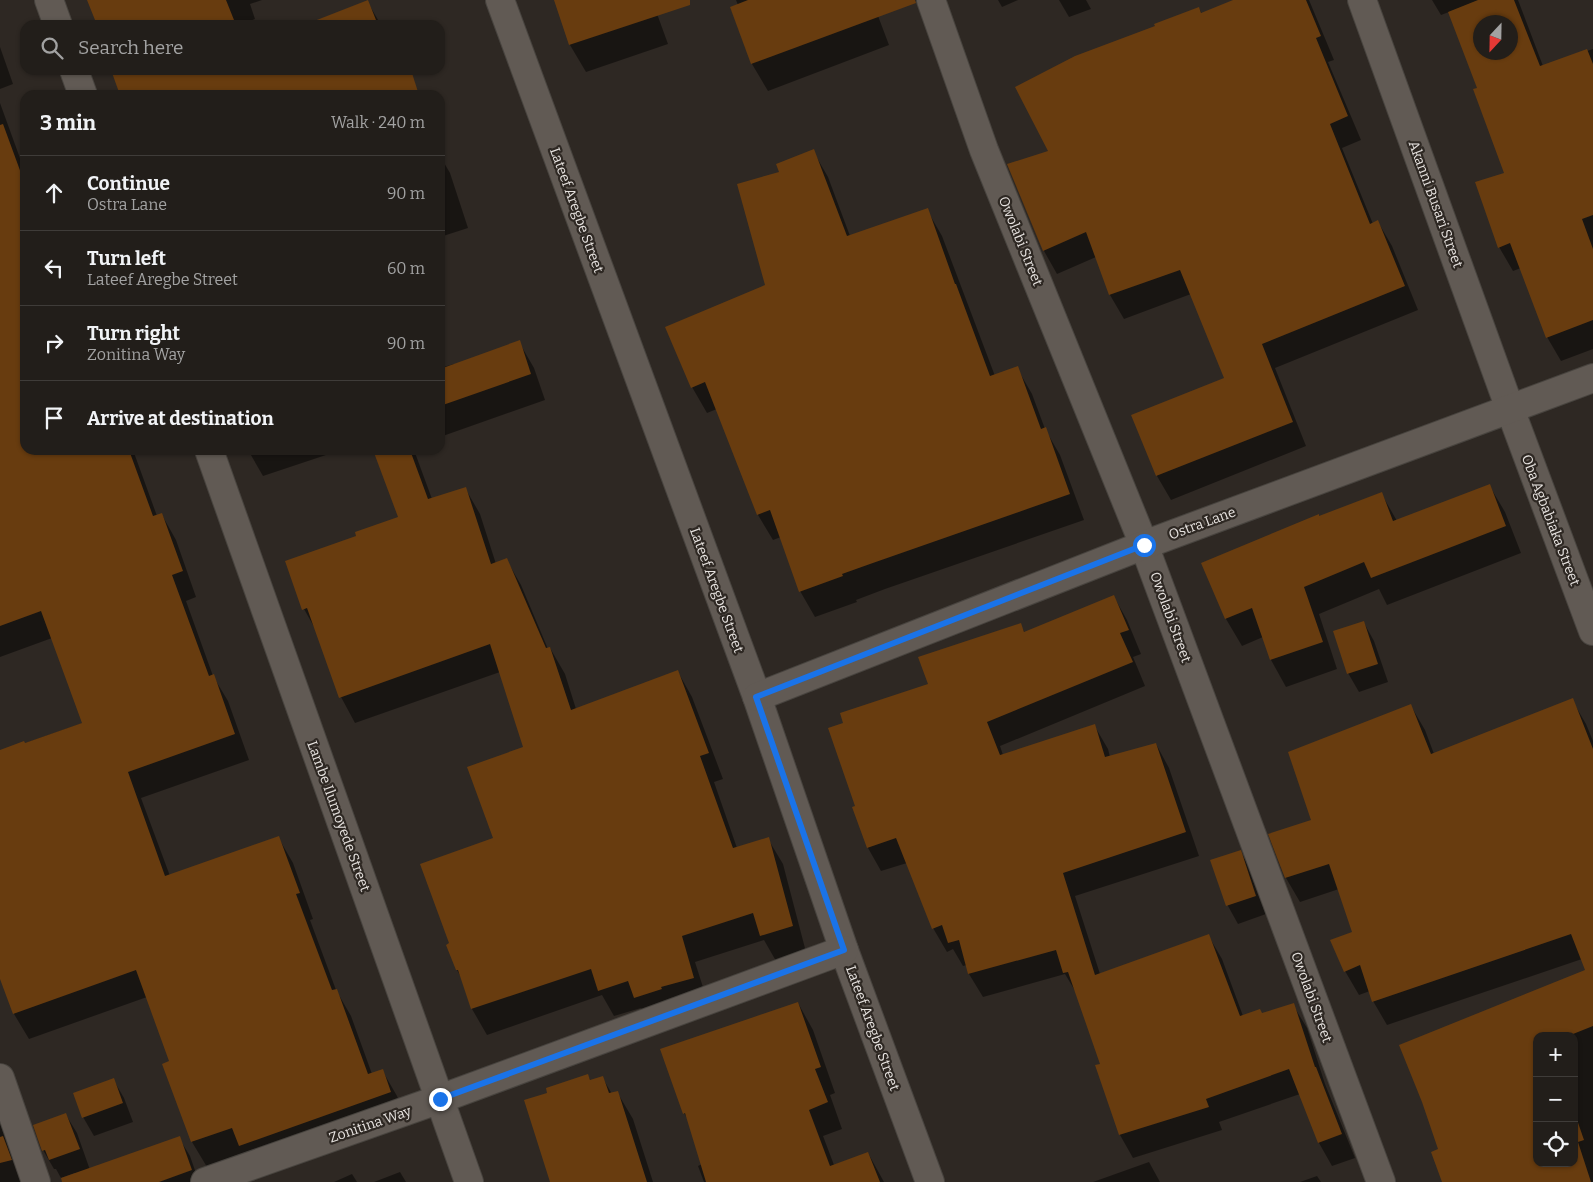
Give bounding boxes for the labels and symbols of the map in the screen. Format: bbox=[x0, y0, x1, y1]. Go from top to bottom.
north arrow bbox=[1473, 15, 1518, 60]
street label: Akanni Busari Street bbox=[1405, 138, 1466, 270]
street label: Lateef Aregbe Street bbox=[546, 145, 607, 275]
street label: Owolabi Street bbox=[995, 194, 1046, 289]
street label: Oba Agbabiaka Street bbox=[1518, 452, 1583, 588]
street label: Ostra Lane bbox=[1166, 504, 1238, 543]
street label: Lateef Aregbe Street bbox=[686, 525, 747, 655]
route start bbox=[1133, 534, 1156, 557]
street label: Owolabi Street bbox=[1146, 569, 1195, 665]
street label: Lambe Ilumoyede Street bbox=[303, 739, 374, 894]
street label: Owolabi Street bbox=[1287, 949, 1336, 1045]
street label: Lateef Aregbe Street bbox=[842, 963, 903, 1093]
route end bbox=[429, 1088, 452, 1111]
street label: Zonitina Way bbox=[327, 1102, 414, 1147]

